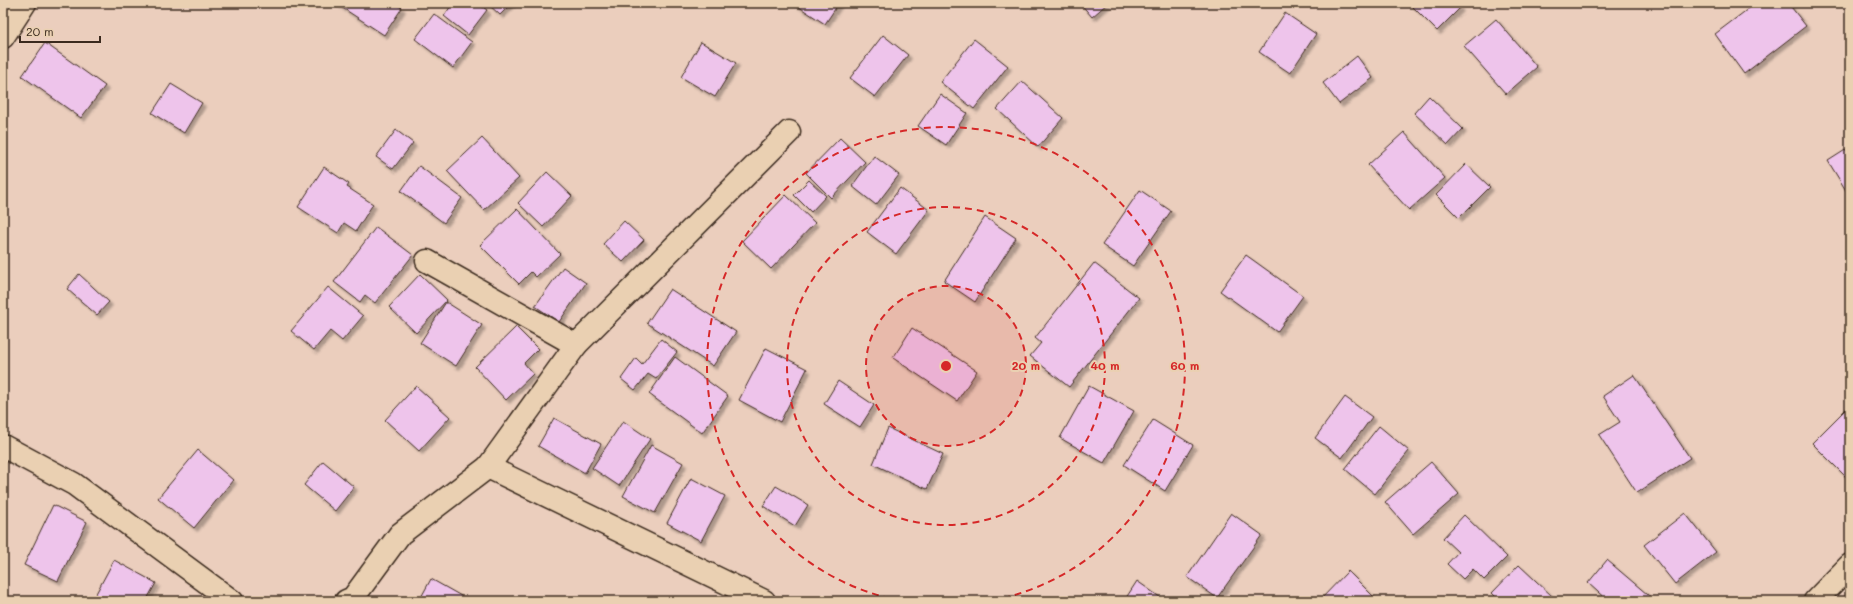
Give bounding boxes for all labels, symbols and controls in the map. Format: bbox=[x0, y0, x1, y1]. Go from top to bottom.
scale bar bbox=[20, 18, 100, 44]
text: 20 m bbox=[26, 23, 54, 39]
text: 20 m bbox=[1012, 357, 1040, 373]
text: 40 m bbox=[1090, 357, 1120, 373]
text: 60 m bbox=[1171, 357, 1199, 373]
centre of rings bbox=[939, 359, 953, 373]

